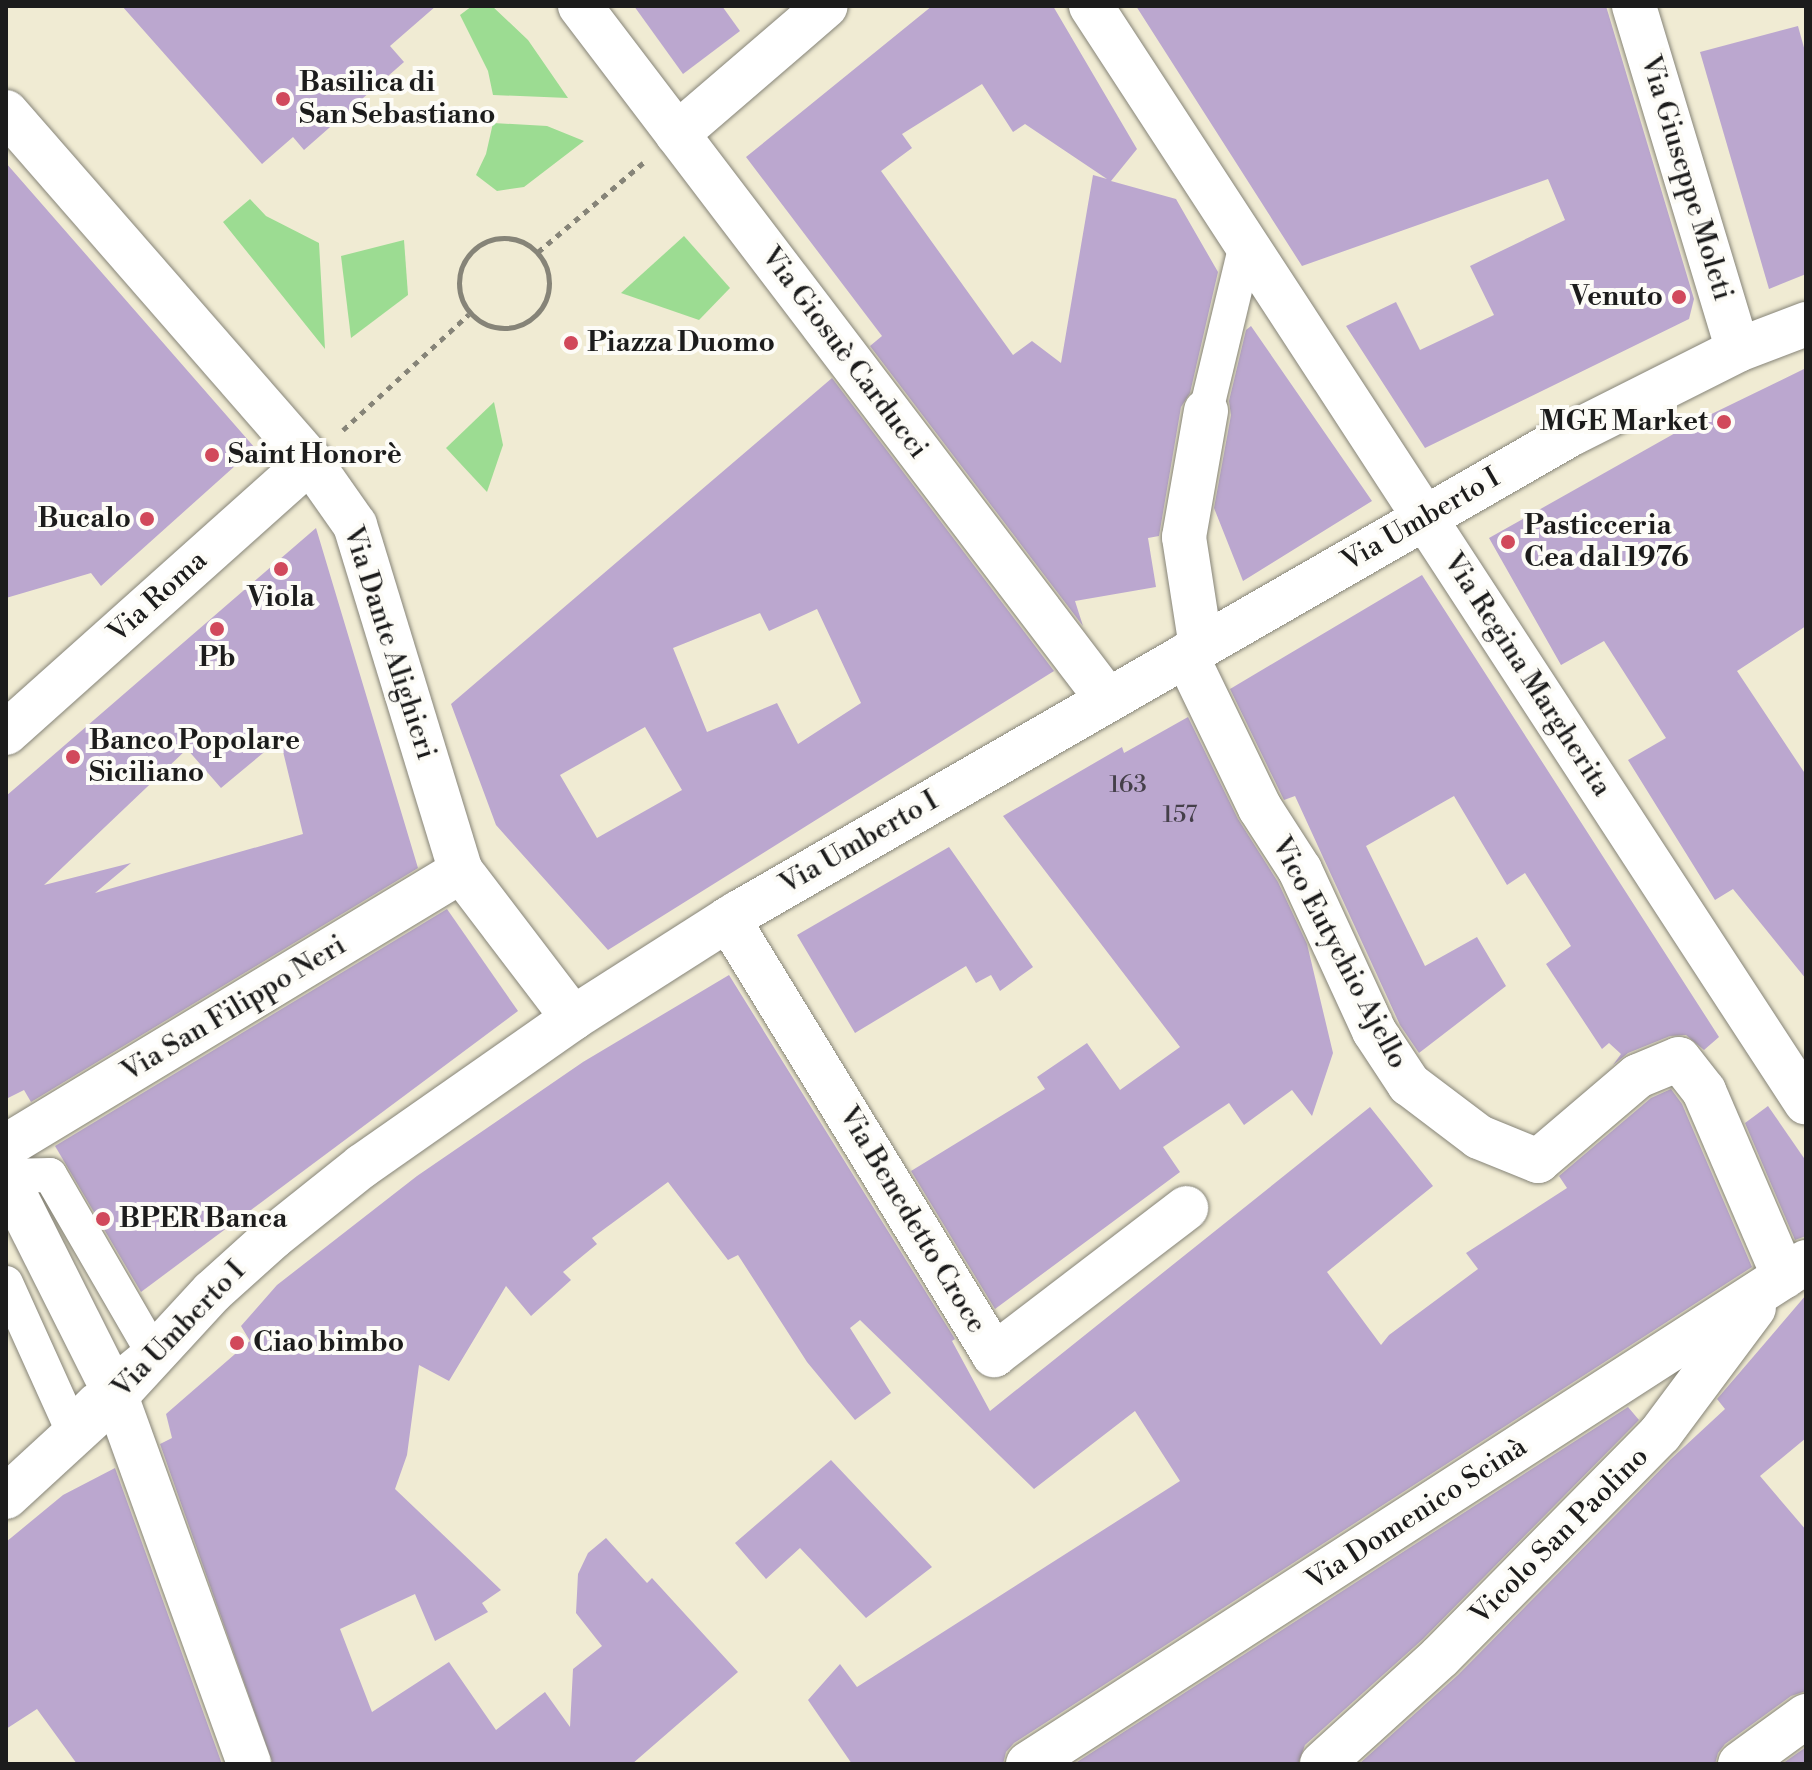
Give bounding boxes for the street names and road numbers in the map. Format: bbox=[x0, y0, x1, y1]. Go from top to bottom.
street label: Via Giuseppe Moleti bbox=[1633, 52, 1739, 304]
street label: Via Giosuè Carducci bbox=[754, 241, 934, 465]
street label: Via Umberto I bbox=[1336, 461, 1506, 579]
street label: Via Dante Alighieri bbox=[335, 522, 443, 764]
street label: Via Roma bbox=[102, 544, 214, 650]
street label: Via Regina Margherita bbox=[1436, 547, 1618, 803]
street label: Via Umberto I bbox=[774, 784, 944, 902]
street label: Vico Eutychio Ajello bbox=[1264, 831, 1414, 1075]
street label: Via San Filippo Neri bbox=[116, 929, 352, 1089]
street label: Via Benedetto Croce bbox=[831, 1101, 993, 1339]
street label: Via Umberto I bbox=[106, 1255, 252, 1405]
street label: Via Domenico Scinà bbox=[1301, 1430, 1533, 1598]
street label: Vicolo San Paolino bbox=[1464, 1440, 1656, 1632]

